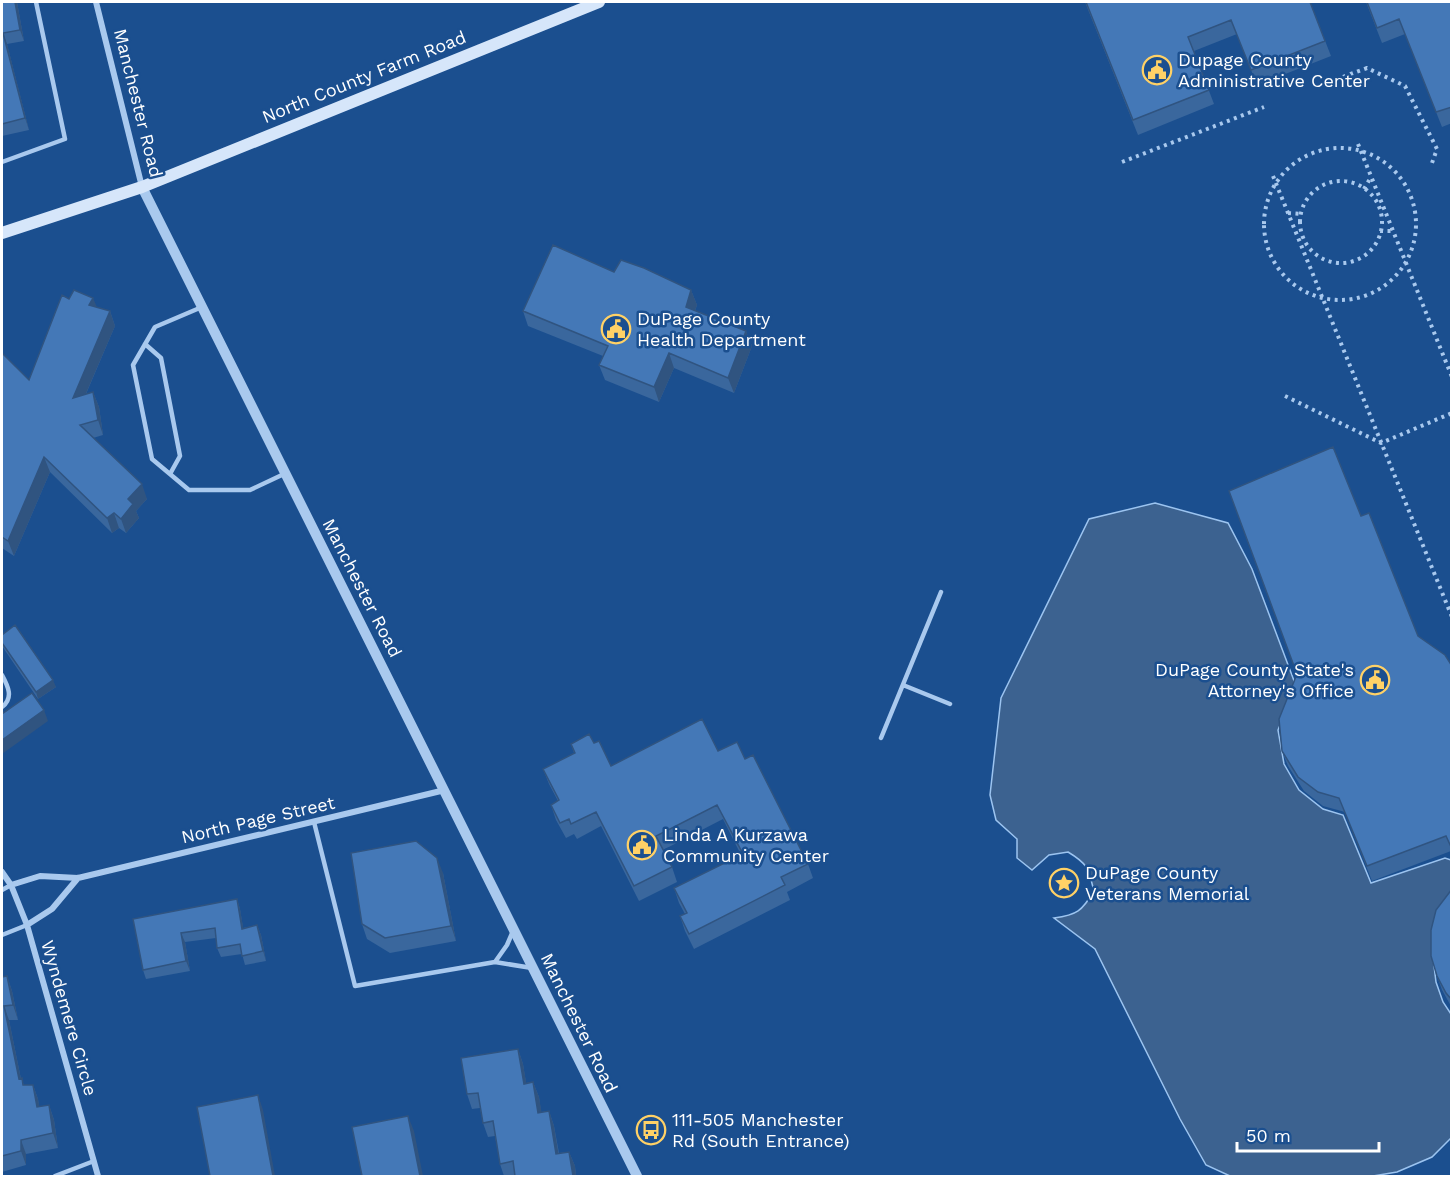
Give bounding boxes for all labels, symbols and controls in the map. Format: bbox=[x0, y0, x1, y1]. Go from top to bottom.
street label: Manchester Road bbox=[110, 26, 167, 179]
street label: North County Farm Road bbox=[259, 26, 469, 127]
place label: Dupage County Administrative Center bbox=[1178, 49, 1370, 91]
public building icon: Dupage County Administrative Center bbox=[1141, 54, 1173, 86]
place label: DuPage County Health Department bbox=[637, 308, 806, 350]
public building icon: DuPage County Health Department bbox=[600, 313, 632, 345]
street label: Manchester Road bbox=[318, 515, 406, 661]
place label: DuPage County State's Attorney's Office bbox=[1155, 659, 1354, 701]
public building icon: DuPage County State's Attorney's Office bbox=[1359, 664, 1391, 696]
street label: North Page Street bbox=[179, 792, 337, 847]
place label: Linda A Kurzawa Community Center bbox=[663, 824, 829, 866]
public building icon: Linda A Kurzawa Community Center bbox=[626, 829, 658, 861]
place label: DuPage County Veterans Memorial bbox=[1085, 862, 1250, 904]
place icon: DuPage County Veterans Memorial bbox=[1048, 867, 1080, 899]
street label: Wyndemere Circle bbox=[37, 938, 102, 1098]
street label: Manchester Road bbox=[537, 950, 622, 1096]
place label: 111-505 Manchester Rd (South Entrance) bbox=[672, 1109, 850, 1151]
bus stop icon: 111-505 Manchester Rd (South Entrance) bbox=[635, 1114, 667, 1146]
scale bar bbox=[1237, 1115, 1380, 1153]
text: 50 m bbox=[1246, 1125, 1291, 1146]

